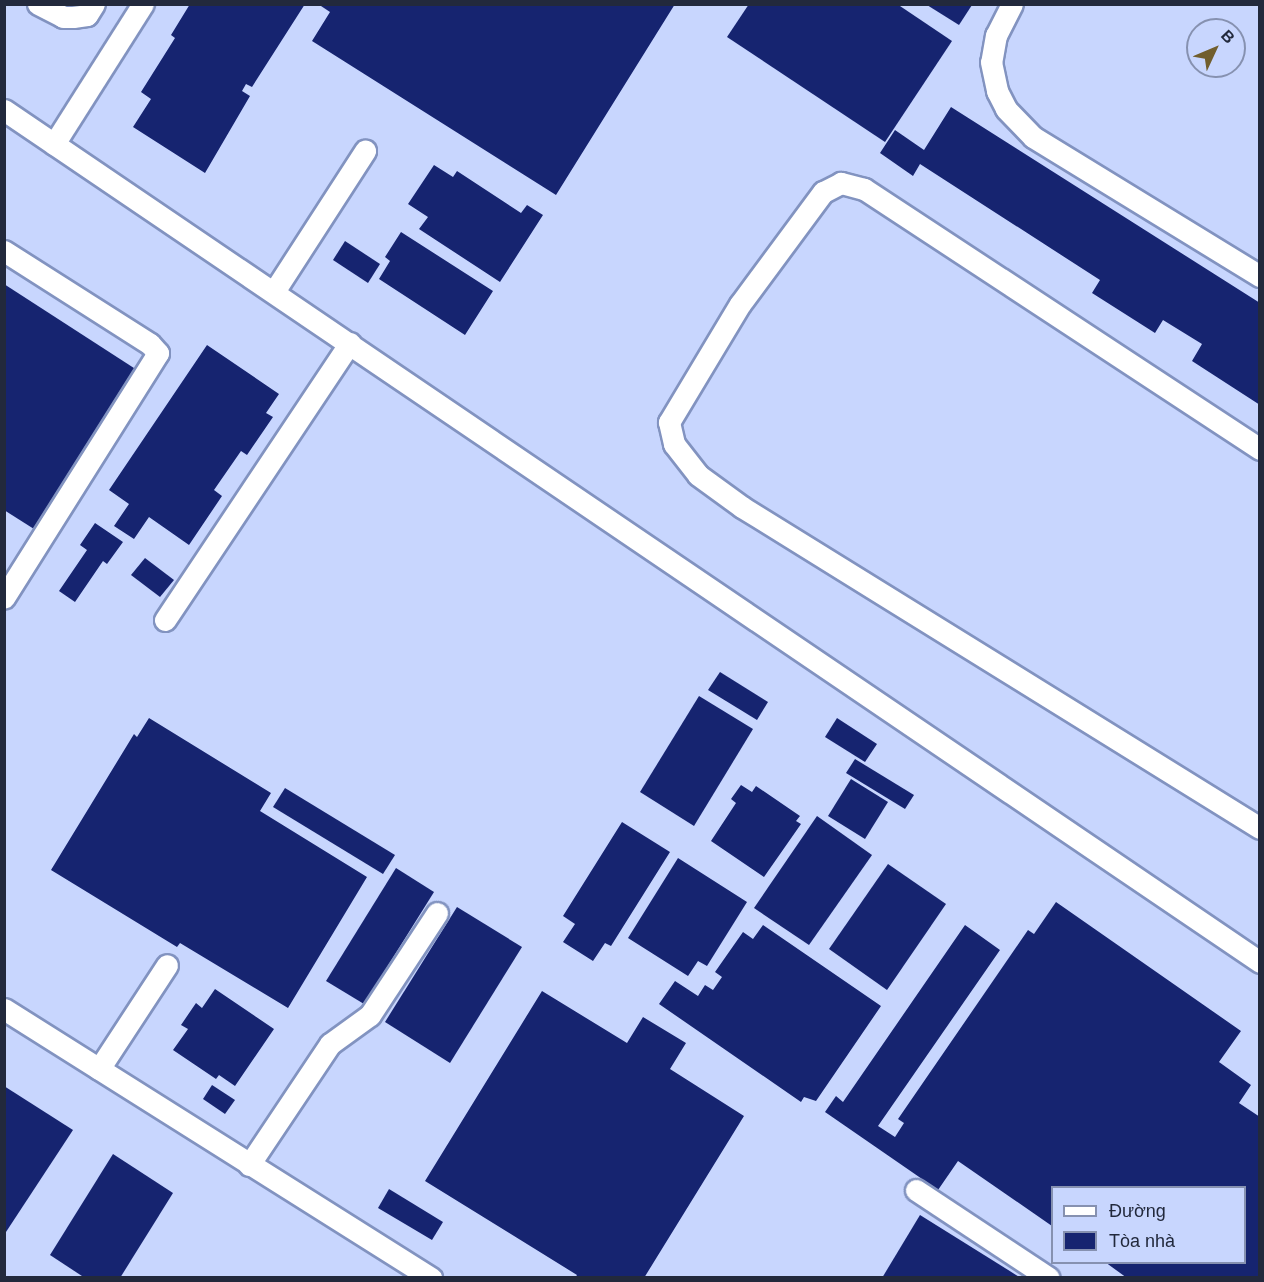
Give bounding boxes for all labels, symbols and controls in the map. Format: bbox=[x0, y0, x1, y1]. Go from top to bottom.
north arrow bbox=[1186, 18, 1246, 78]
text: B bbox=[1218, 26, 1238, 47]
legend bbox=[1051, 1186, 1246, 1264]
text: Đường bbox=[1109, 1201, 1166, 1221]
text: Tòa nhà bbox=[1109, 1231, 1175, 1251]

